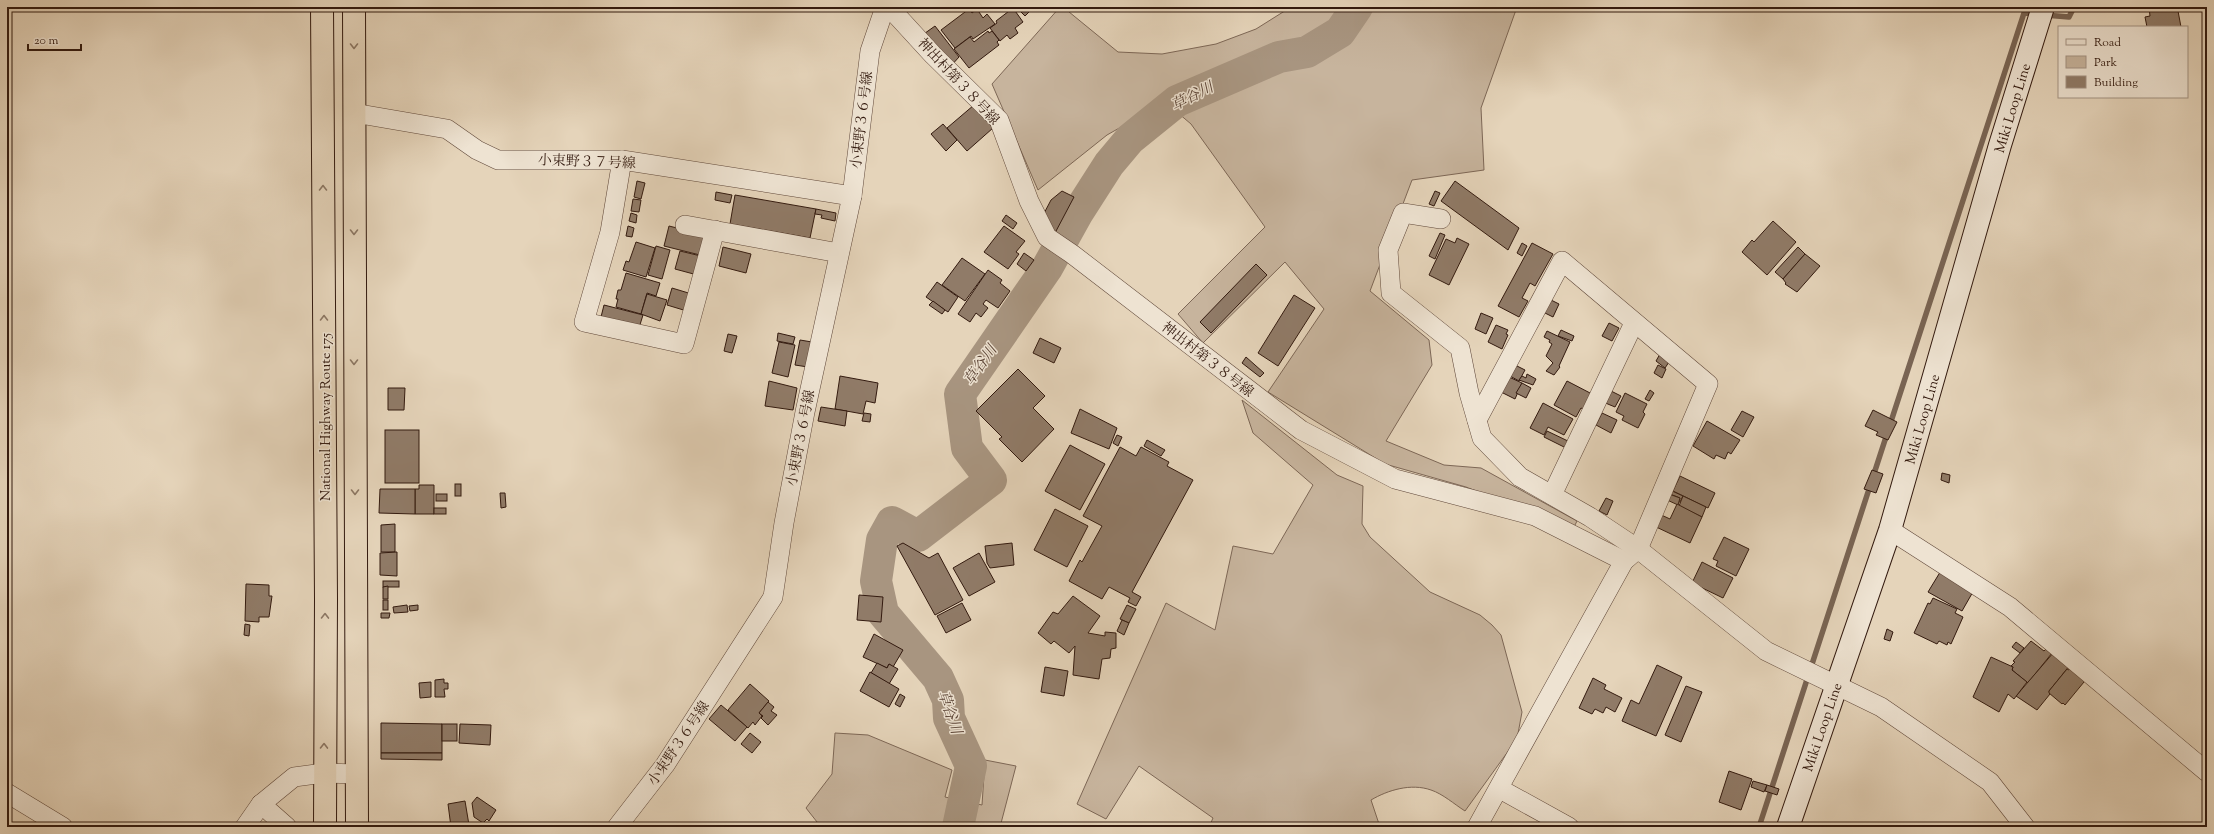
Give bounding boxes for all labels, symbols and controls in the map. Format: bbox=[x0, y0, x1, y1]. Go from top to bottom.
scale bar bbox=[28, 26, 81, 52]
legend bbox=[2058, 26, 2188, 98]
text: 20 m bbox=[34, 32, 59, 50]
text: Road bbox=[2094, 34, 2121, 52]
street label: 神出村第３８号線 bbox=[912, 35, 1003, 130]
one-way arrow bbox=[350, 43, 358, 49]
text: Park bbox=[2094, 54, 2117, 72]
street label: Miki Loop Line bbox=[1991, 61, 2037, 156]
street label: 小束野３６号線 bbox=[847, 70, 879, 170]
text: Building bbox=[2094, 74, 2138, 92]
water label: 草谷川 bbox=[1168, 77, 1219, 117]
street label: 小束野３７号線 bbox=[538, 151, 636, 175]
one-way arrow bbox=[319, 185, 327, 191]
one-way arrow bbox=[350, 229, 358, 235]
one-way arrow bbox=[320, 315, 328, 321]
street label: 神出村第３８号線 bbox=[1156, 318, 1257, 403]
street label: National Highway Route 175 bbox=[317, 333, 337, 501]
water label: 草谷川 bbox=[960, 340, 1004, 390]
one-way arrow bbox=[350, 359, 358, 365]
street label: Miki Loop Line bbox=[1902, 372, 1946, 467]
street label: 小束野３６号線 bbox=[783, 388, 821, 488]
one-way arrow bbox=[351, 489, 359, 495]
one-way arrow bbox=[321, 613, 330, 619]
street label: Miki Loop Line bbox=[1799, 680, 1848, 775]
water label: 草谷川 bbox=[931, 688, 966, 739]
street label: 小束野３６号線 bbox=[644, 698, 715, 790]
one-way arrow bbox=[320, 743, 328, 749]

